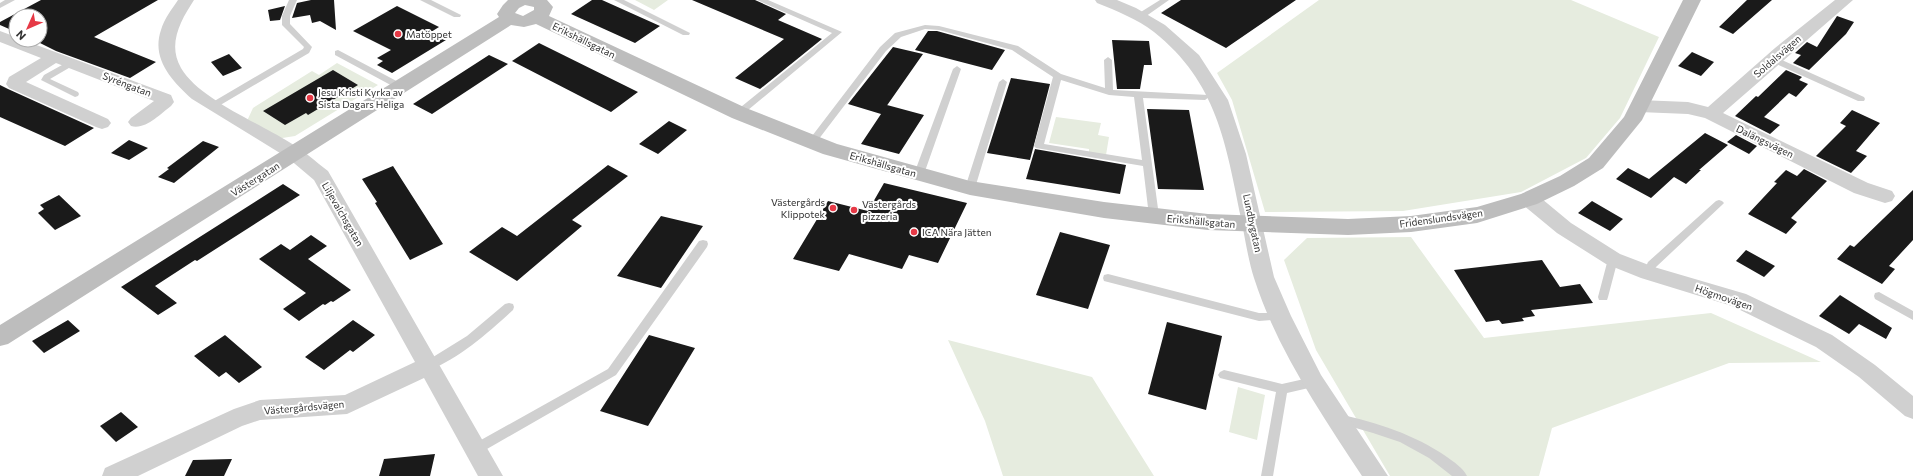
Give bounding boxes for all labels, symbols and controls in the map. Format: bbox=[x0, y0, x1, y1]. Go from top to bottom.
north arrow bbox=[8, 8, 48, 48]
street label: Erikshällsgatan bbox=[551, 20, 617, 60]
text: N bbox=[13, 28, 28, 43]
place label: Matöppet bbox=[406, 28, 452, 40]
marker: Matöppet bbox=[393, 29, 403, 39]
street label: Soldalsvägen bbox=[1751, 32, 1803, 80]
street label: Syréngatan bbox=[101, 69, 153, 99]
place label: Jesu Kristi Kyrka av Sista Dagars Heliga bbox=[318, 86, 404, 110]
marker: Jesu Kristi Kyrka av Sista Dagars Heliga bbox=[305, 93, 315, 103]
street label: Dalängsvägen bbox=[1734, 122, 1796, 160]
street label: Erikshällsgatan bbox=[848, 149, 918, 179]
street label: Västergatan bbox=[228, 159, 282, 199]
street label: Liljevalchsgatan bbox=[320, 180, 366, 248]
street label: Lundbygatan bbox=[1241, 193, 1265, 253]
place label: Västergårds Klippotek bbox=[771, 196, 826, 220]
place label: Västergårds pizzeria bbox=[862, 198, 917, 222]
marker: Västergårds Klippotek bbox=[828, 203, 838, 213]
marker: Västergårds pizzeria bbox=[849, 205, 859, 215]
street label: Fridenslundsvägen bbox=[1399, 206, 1483, 230]
street label: Erikshällsgatan bbox=[1166, 212, 1236, 230]
place label: ICA Nära Jätten bbox=[922, 226, 991, 238]
marker: ICA Nära Jätten bbox=[909, 227, 919, 237]
street label: Högmovägen bbox=[1694, 282, 1754, 312]
street label: Västergårdsvägen bbox=[263, 398, 345, 416]

